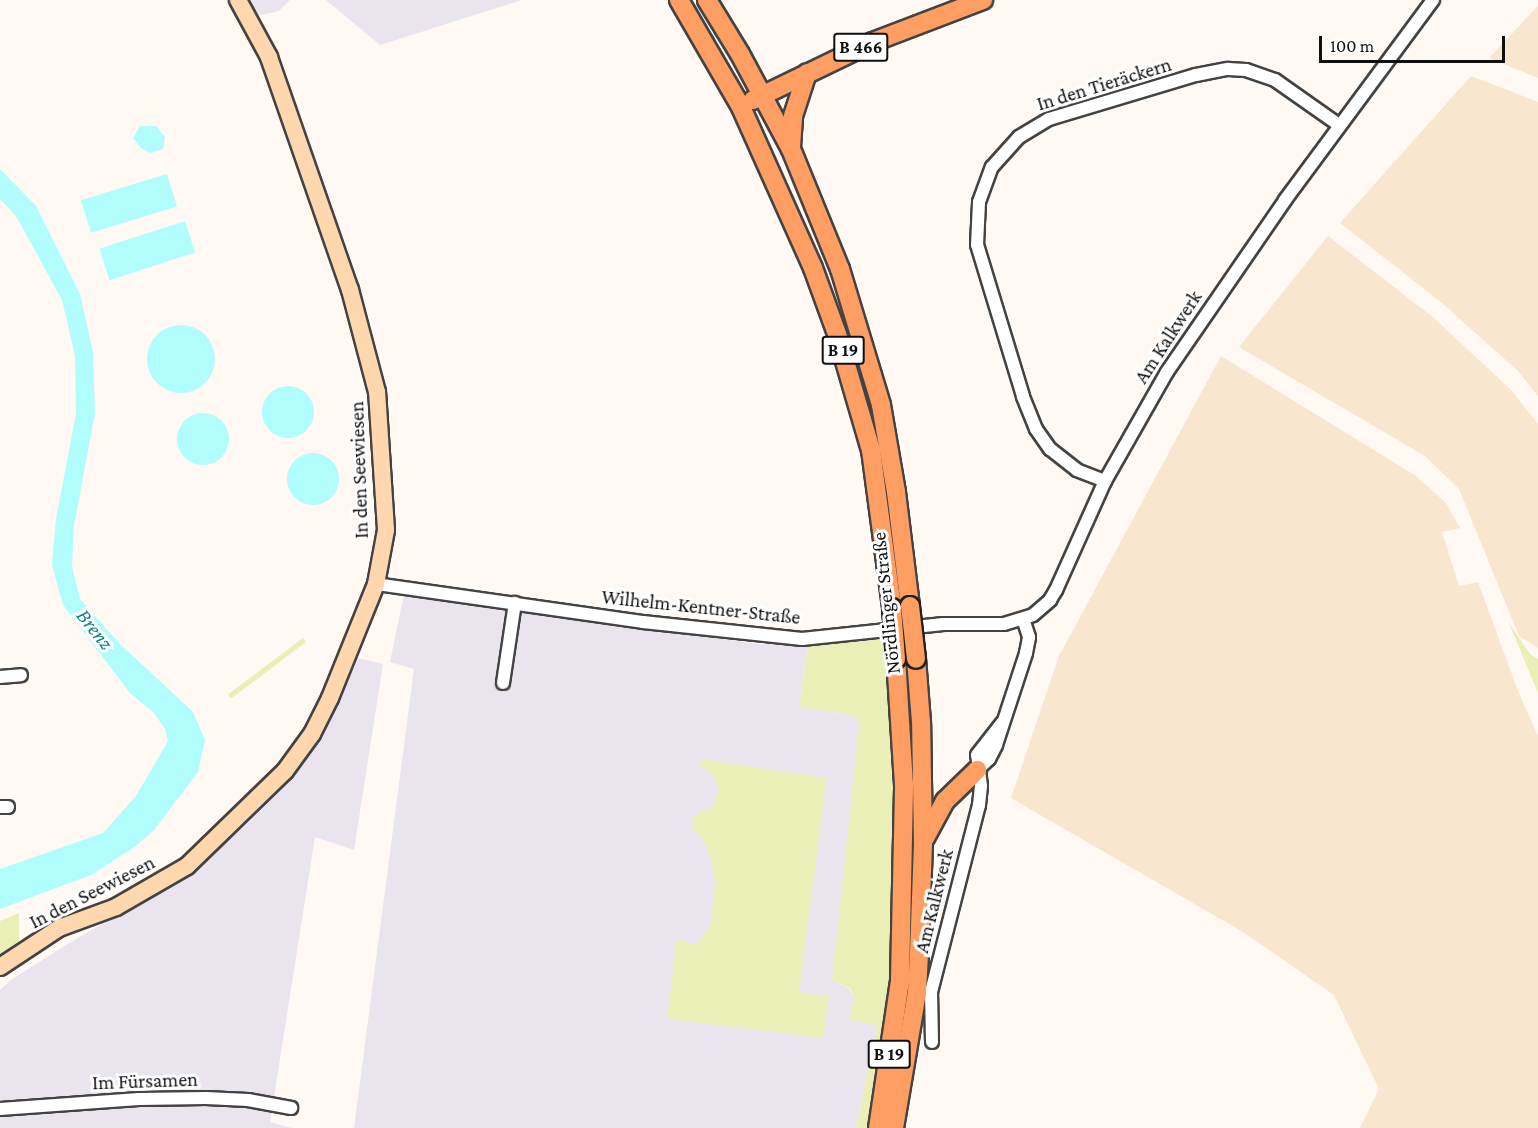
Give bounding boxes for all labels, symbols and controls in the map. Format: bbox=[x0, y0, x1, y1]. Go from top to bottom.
scale bar bbox=[1322, 24, 1508, 62]
road number: B 466 bbox=[832, 32, 890, 62]
text: 100 m bbox=[1330, 36, 1374, 56]
street label: In den Tieräckern bbox=[1034, 52, 1174, 116]
street label: Am Kalkwerk bbox=[1129, 286, 1207, 388]
road number: B 19 bbox=[820, 335, 866, 365]
street label: In den Seewiesen bbox=[345, 401, 373, 539]
street label: Nördlinger Straße bbox=[867, 531, 905, 675]
street label: Wilhelm-Kentner-Straße bbox=[600, 585, 802, 629]
water label: Brenz bbox=[71, 604, 119, 654]
street label: Am Kalkwerk bbox=[910, 847, 958, 955]
street label: In den Seewiesen bbox=[25, 850, 159, 934]
road number: B 19 bbox=[866, 1039, 912, 1069]
street label: Im Fürsamen bbox=[92, 1067, 198, 1095]

